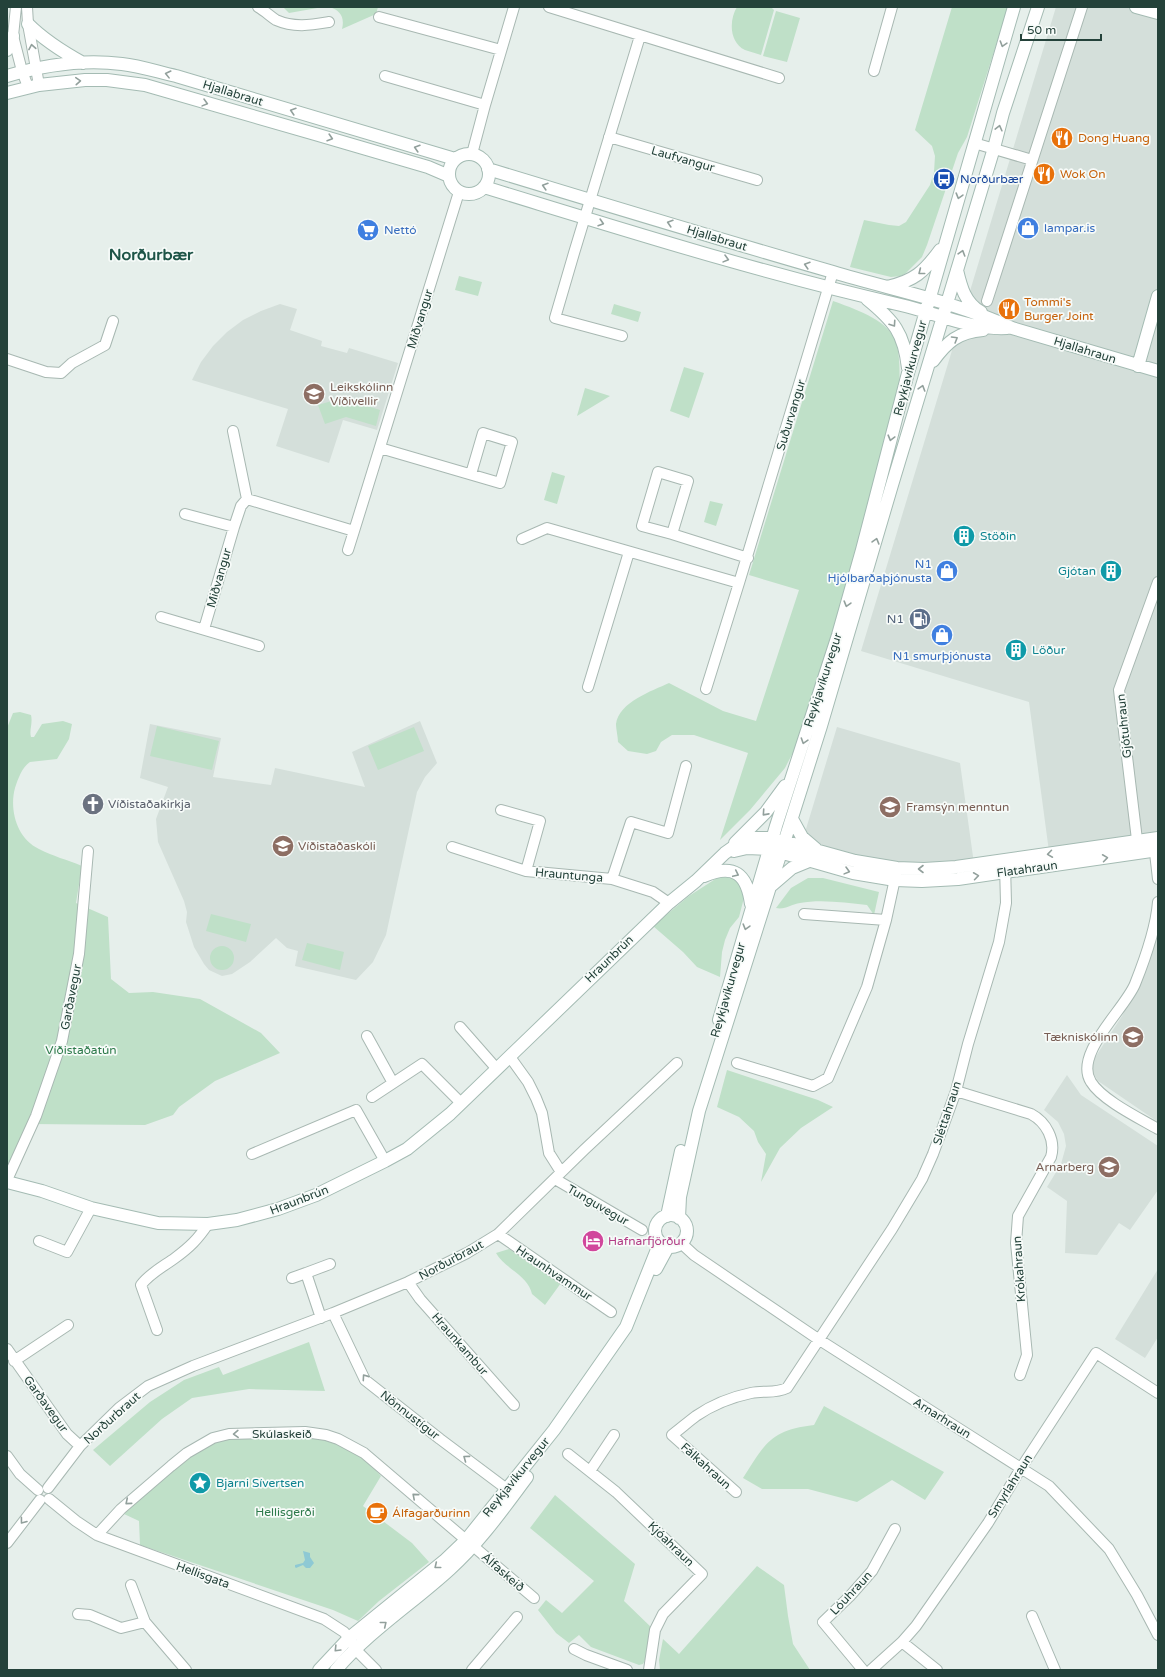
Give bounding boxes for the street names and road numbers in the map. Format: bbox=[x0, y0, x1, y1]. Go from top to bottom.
street label: Hjallabraut bbox=[201, 77, 265, 109]
street label: Laufvangur bbox=[650, 143, 717, 175]
street label: Hjallabraut bbox=[685, 222, 749, 254]
street label: Miðvangur bbox=[404, 287, 436, 350]
street label: Reykjavíkurvegur bbox=[891, 318, 930, 417]
street label: Hjallahraun bbox=[1052, 334, 1118, 366]
street label: Suðurvangur bbox=[774, 377, 809, 452]
street label: Miðvangur bbox=[204, 546, 234, 609]
street label: Reykjavíkurvegur bbox=[801, 631, 845, 729]
street label: Gjótuhraun bbox=[1114, 693, 1134, 759]
street label: Flatahraun bbox=[996, 858, 1058, 880]
street label: Hrauntunga bbox=[534, 865, 604, 885]
street label: Hraunbrún bbox=[582, 933, 636, 985]
street label: Reykjavíkurvegur bbox=[708, 940, 748, 1039]
street label: Garðavegur bbox=[58, 963, 84, 1031]
street label: Sléttahraun bbox=[930, 1079, 964, 1147]
street label: Hraunbrún bbox=[268, 1182, 330, 1218]
street label: Tunguvegur bbox=[565, 1182, 632, 1228]
street label: Krókahraun bbox=[1010, 1236, 1028, 1302]
street label: Norðurbraut bbox=[416, 1237, 486, 1283]
street label: Hraunhvammur bbox=[513, 1242, 595, 1304]
street label: Hraunkambur bbox=[429, 1310, 491, 1379]
street label: Garðavegur bbox=[21, 1373, 71, 1435]
street label: Nönnustígur bbox=[378, 1388, 443, 1443]
street label: Norðurbraut bbox=[81, 1389, 143, 1447]
street label: Arnarhraun bbox=[911, 1395, 973, 1441]
street label: Skúlaskeið bbox=[252, 1427, 312, 1441]
street label: Reykjavíkurvegur bbox=[480, 1434, 553, 1520]
street label: Fálkahraun bbox=[678, 1440, 734, 1492]
street label: Smyrlahraun bbox=[985, 1452, 1035, 1520]
street label: Kjóahraun bbox=[645, 1519, 697, 1569]
street label: Álfaskeið bbox=[479, 1550, 527, 1594]
street label: Hellisgata bbox=[174, 1559, 232, 1591]
street label: Lóuhraun bbox=[827, 1568, 875, 1618]

